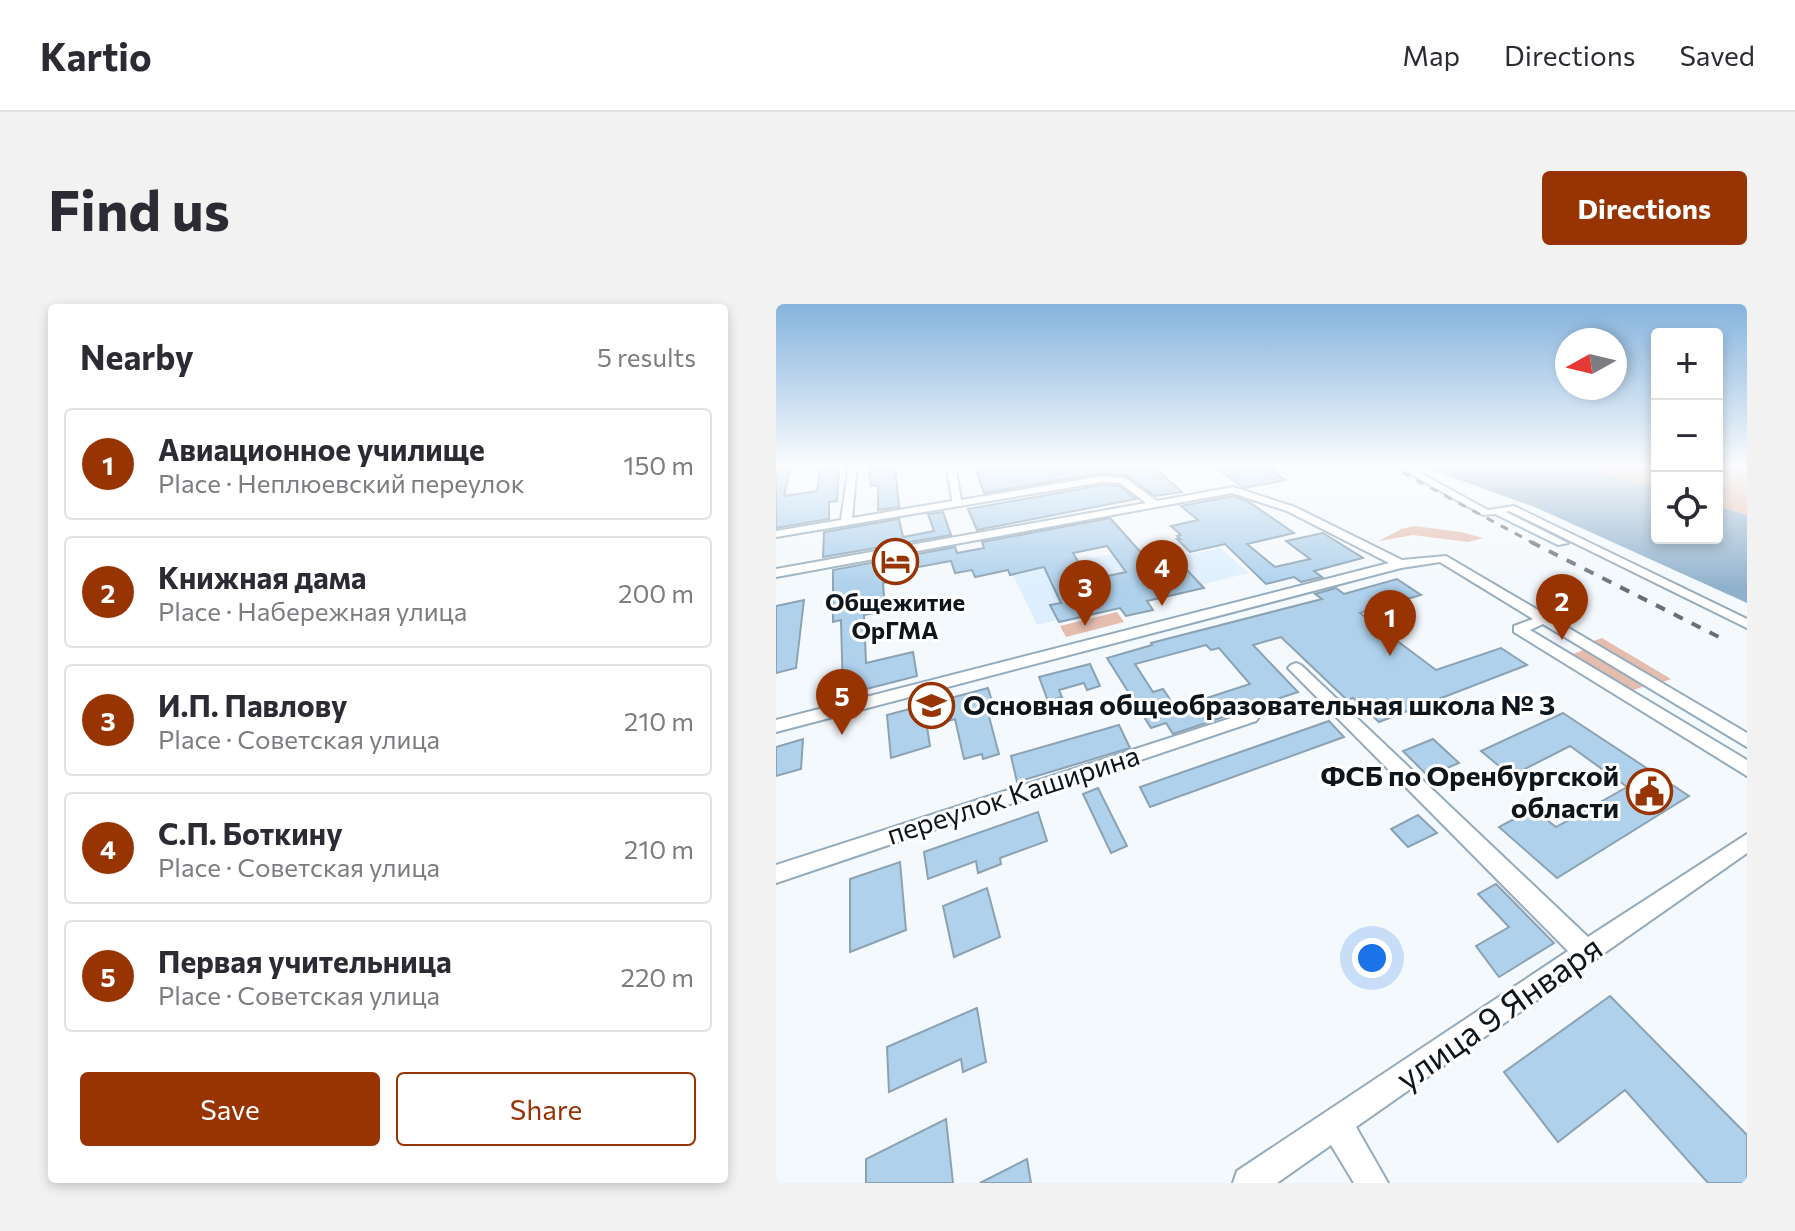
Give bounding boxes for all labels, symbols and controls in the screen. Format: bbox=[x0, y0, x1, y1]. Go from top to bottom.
text: Kartio bbox=[40, 32, 152, 79]
text: Map bbox=[1402, 38, 1460, 72]
text: Directions bbox=[1504, 38, 1635, 72]
text: Saved bbox=[1679, 38, 1755, 72]
button: Directions bbox=[1542, 171, 1747, 245]
text: Find us bbox=[48, 174, 230, 243]
north arrow bbox=[1555, 328, 1627, 400]
map controls bbox=[1651, 328, 1723, 544]
button: + bbox=[1651, 328, 1723, 400]
text: Nearby bbox=[80, 335, 194, 377]
text: 5 results bbox=[597, 341, 696, 372]
button: − bbox=[1651, 400, 1723, 472]
text: Авиационное училище bbox=[158, 430, 485, 467]
text: 1 bbox=[102, 449, 114, 480]
text: 150 m bbox=[623, 449, 694, 480]
text: Place · Неплюевский переулок bbox=[158, 467, 525, 498]
button: locate bbox=[1651, 472, 1723, 544]
hotel icon: Общежитие ОрГМА bbox=[871, 537, 919, 585]
pin: 4 bbox=[1136, 540, 1188, 606]
text: Книжная дама bbox=[158, 558, 367, 595]
pin: 3 bbox=[1059, 560, 1111, 626]
pin: 2 bbox=[1536, 574, 1588, 640]
text: 2 bbox=[101, 577, 115, 608]
text: 200 m bbox=[618, 577, 694, 608]
place label: Общежитие ОрГМА bbox=[825, 587, 965, 644]
pin: 1 bbox=[1364, 590, 1416, 656]
text: Place · Набережная улица bbox=[158, 595, 467, 626]
pin: 5 bbox=[816, 669, 868, 735]
school or university icon: Основная общеобразовательная школа № 3 bbox=[908, 681, 956, 729]
text: И.П. Павлову bbox=[158, 686, 347, 723]
place label: Основная общеобразовательная школа № 3 bbox=[963, 687, 1555, 721]
text: 3 bbox=[100, 705, 116, 736]
text: 210 m bbox=[624, 705, 694, 736]
text: Place · Советская улица bbox=[158, 723, 440, 754]
street label: переулок Каширина bbox=[882, 737, 1143, 851]
place label: ФСБ по Оренбургской области bbox=[1320, 758, 1619, 824]
public building icon: ФСБ по Оренбургской области bbox=[1626, 768, 1674, 816]
text: С.П. Боткину bbox=[158, 814, 343, 851]
text: 4 bbox=[100, 833, 116, 864]
text: 210 m bbox=[624, 833, 694, 864]
text: Place · Советская улица bbox=[158, 851, 440, 882]
street label: улица 9 Января bbox=[1387, 925, 1609, 1098]
your location bbox=[1352, 938, 1392, 978]
text: Первая учительница bbox=[158, 942, 452, 979]
text: 5 bbox=[100, 961, 116, 992]
text: 220 m bbox=[621, 961, 694, 992]
text: Place · Советская улица bbox=[158, 979, 440, 1010]
button: Save bbox=[80, 1072, 380, 1146]
button: Share bbox=[396, 1072, 696, 1146]

